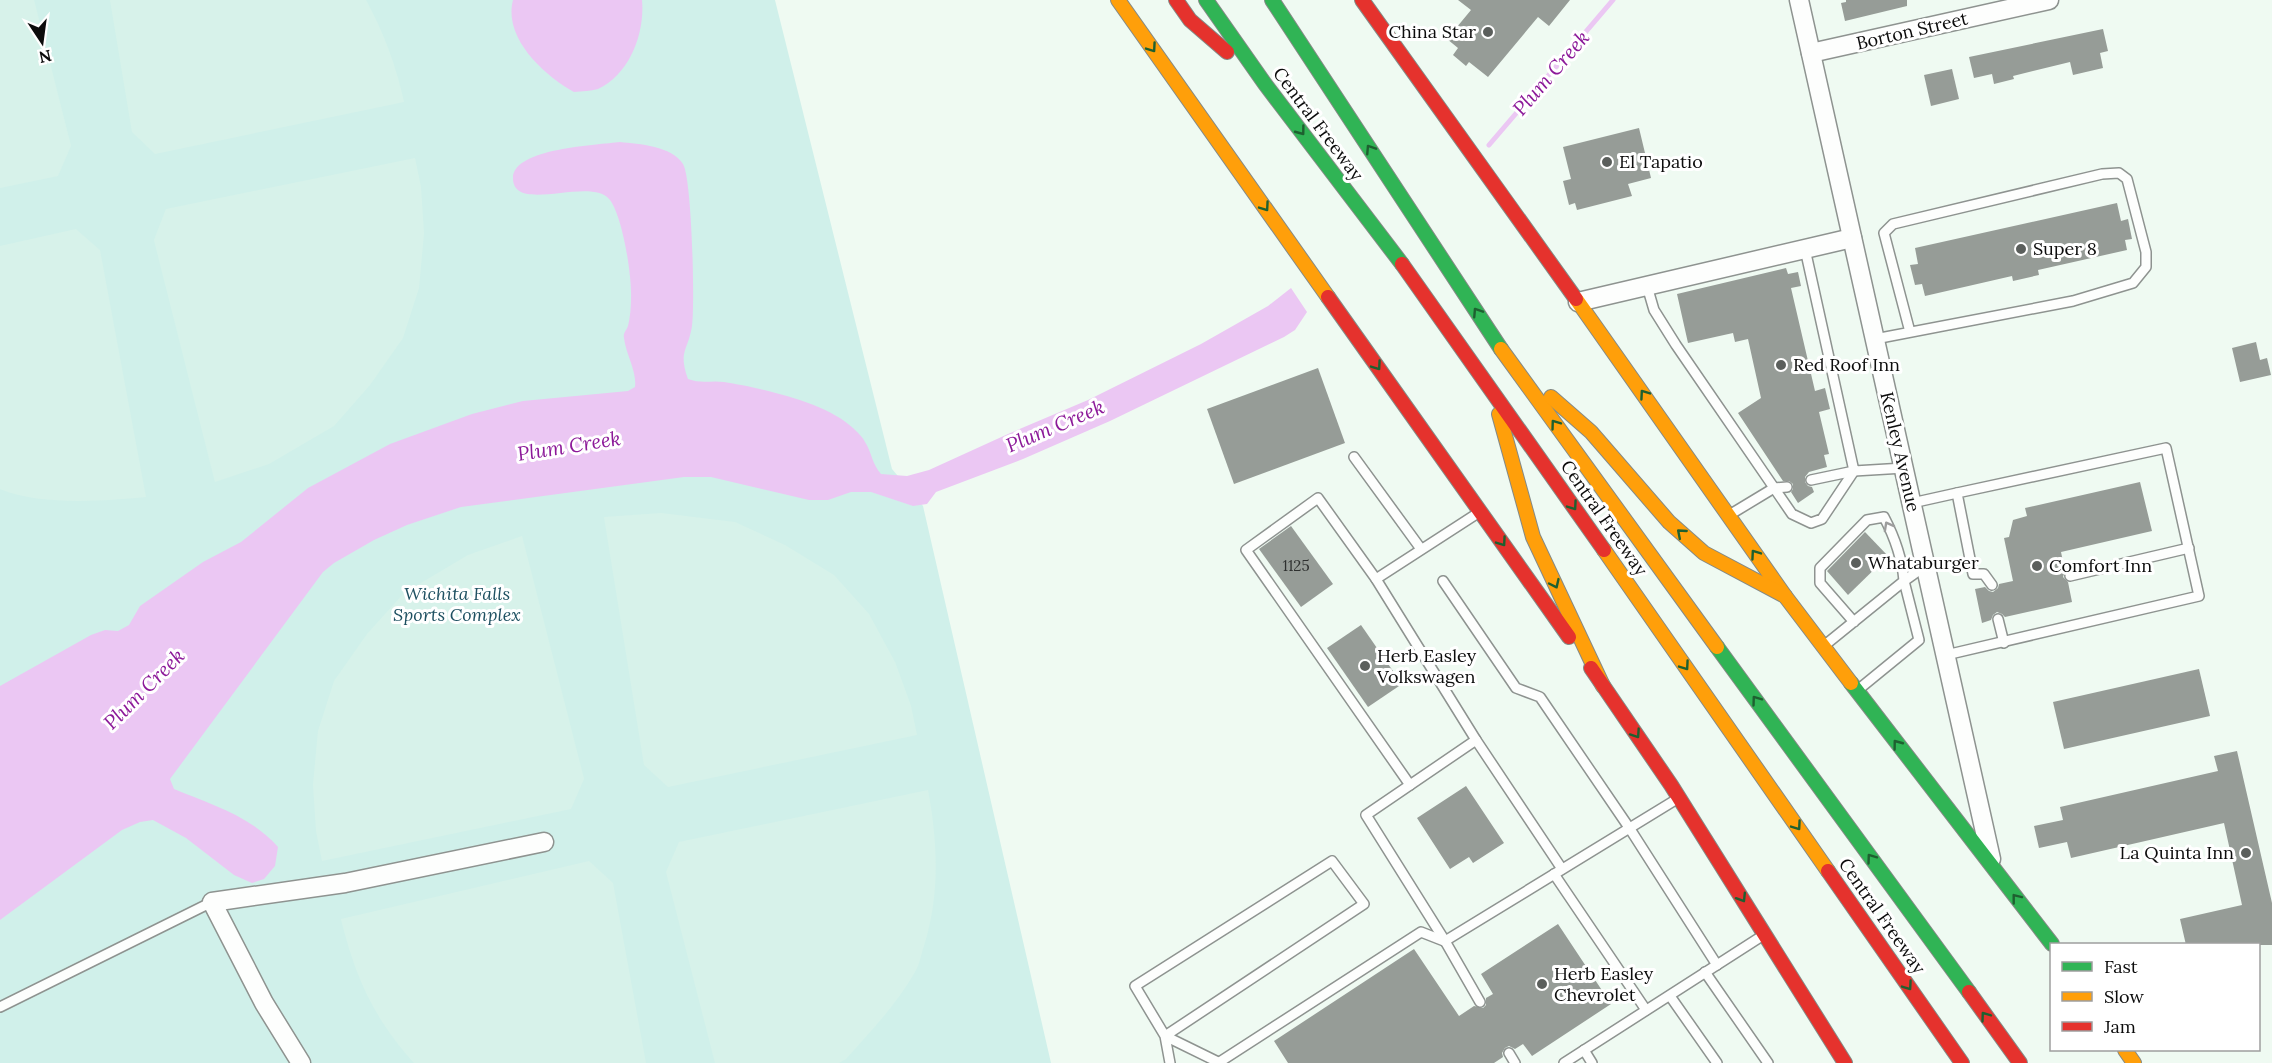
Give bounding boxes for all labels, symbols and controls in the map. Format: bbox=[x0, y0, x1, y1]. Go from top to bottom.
street label: Borton Street bbox=[1854, 6, 1970, 55]
north arrow bbox=[12, 12, 72, 72]
place label: China Star bbox=[1388, 20, 1476, 43]
marker: China Star bbox=[1481, 25, 1495, 39]
water label: Plum Creek bbox=[1507, 25, 1594, 120]
one-way arrow bbox=[1145, 41, 1156, 52]
text: N bbox=[37, 45, 54, 68]
street label: Central Freeway bbox=[1268, 62, 1369, 185]
one-way arrow bbox=[1293, 124, 1304, 135]
one-way arrow bbox=[1366, 145, 1377, 156]
place label: El Tapatio bbox=[1619, 150, 1703, 173]
marker: El Tapatio bbox=[1600, 155, 1614, 169]
one-way arrow bbox=[1258, 200, 1269, 211]
place label: Super 8 bbox=[2033, 237, 2097, 260]
marker: Super 8 bbox=[2014, 242, 2028, 256]
one-way arrow bbox=[1473, 308, 1484, 319]
place label: Red Roof Inn bbox=[1793, 353, 1900, 376]
marker: Red Roof Inn bbox=[1774, 358, 1788, 372]
one-way arrow bbox=[1370, 359, 1381, 370]
one-way arrow bbox=[1640, 390, 1651, 401]
street label: Kenley Avenue bbox=[1875, 390, 1926, 514]
water label: Plum Creek bbox=[1002, 394, 1108, 457]
one-way arrow bbox=[1551, 419, 1562, 430]
water label: Plum Creek bbox=[515, 425, 622, 466]
street label: Central Freeway bbox=[1556, 455, 1653, 580]
one-way arrow bbox=[1566, 499, 1577, 510]
one-way arrow bbox=[1884, 521, 1895, 532]
one-way arrow bbox=[1678, 529, 1688, 540]
one-way arrow bbox=[1495, 536, 1506, 547]
one-way arrow bbox=[1751, 549, 1762, 560]
place label: Whataburger bbox=[1868, 551, 1979, 574]
place label: Comfort Inn bbox=[2049, 554, 2152, 577]
house number: 1125 bbox=[1282, 556, 1310, 575]
marker: Whataburger bbox=[1849, 556, 1863, 570]
marker: Comfort Inn bbox=[2030, 559, 2044, 573]
one-way arrow bbox=[1547, 578, 1559, 589]
park label: Wichita Falls Sports Complex bbox=[393, 582, 521, 626]
water label: Plum Creek bbox=[98, 643, 189, 734]
place label: Herb Easley Volkswagen bbox=[1376, 644, 1477, 688]
marker: Herb Easley Volkswagen bbox=[1358, 659, 1372, 673]
one-way arrow bbox=[1678, 659, 1689, 670]
one-way arrow bbox=[1752, 696, 1763, 707]
one-way arrow bbox=[1629, 728, 1640, 739]
one-way arrow bbox=[1893, 739, 1904, 750]
one-way arrow bbox=[1790, 819, 1801, 830]
place label: La Quinta Inn bbox=[2120, 841, 2234, 864]
marker: La Quinta Inn bbox=[2239, 846, 2253, 860]
street label: Central Freeway bbox=[1834, 853, 1931, 978]
one-way arrow bbox=[1867, 854, 1878, 865]
one-way arrow bbox=[1734, 892, 1745, 903]
one-way arrow bbox=[2013, 894, 2024, 905]
legend bbox=[2050, 943, 2260, 1051]
text: Fast bbox=[2104, 955, 2138, 978]
place label: Herb Easley Chevrolet bbox=[1554, 962, 1654, 1006]
marker: Herb Easley Chevrolet bbox=[1535, 977, 1549, 991]
one-way arrow bbox=[1901, 979, 1912, 990]
text: Slow bbox=[2104, 985, 2144, 1008]
one-way arrow bbox=[1982, 1011, 1993, 1022]
text: Jam bbox=[2103, 1015, 2136, 1038]

